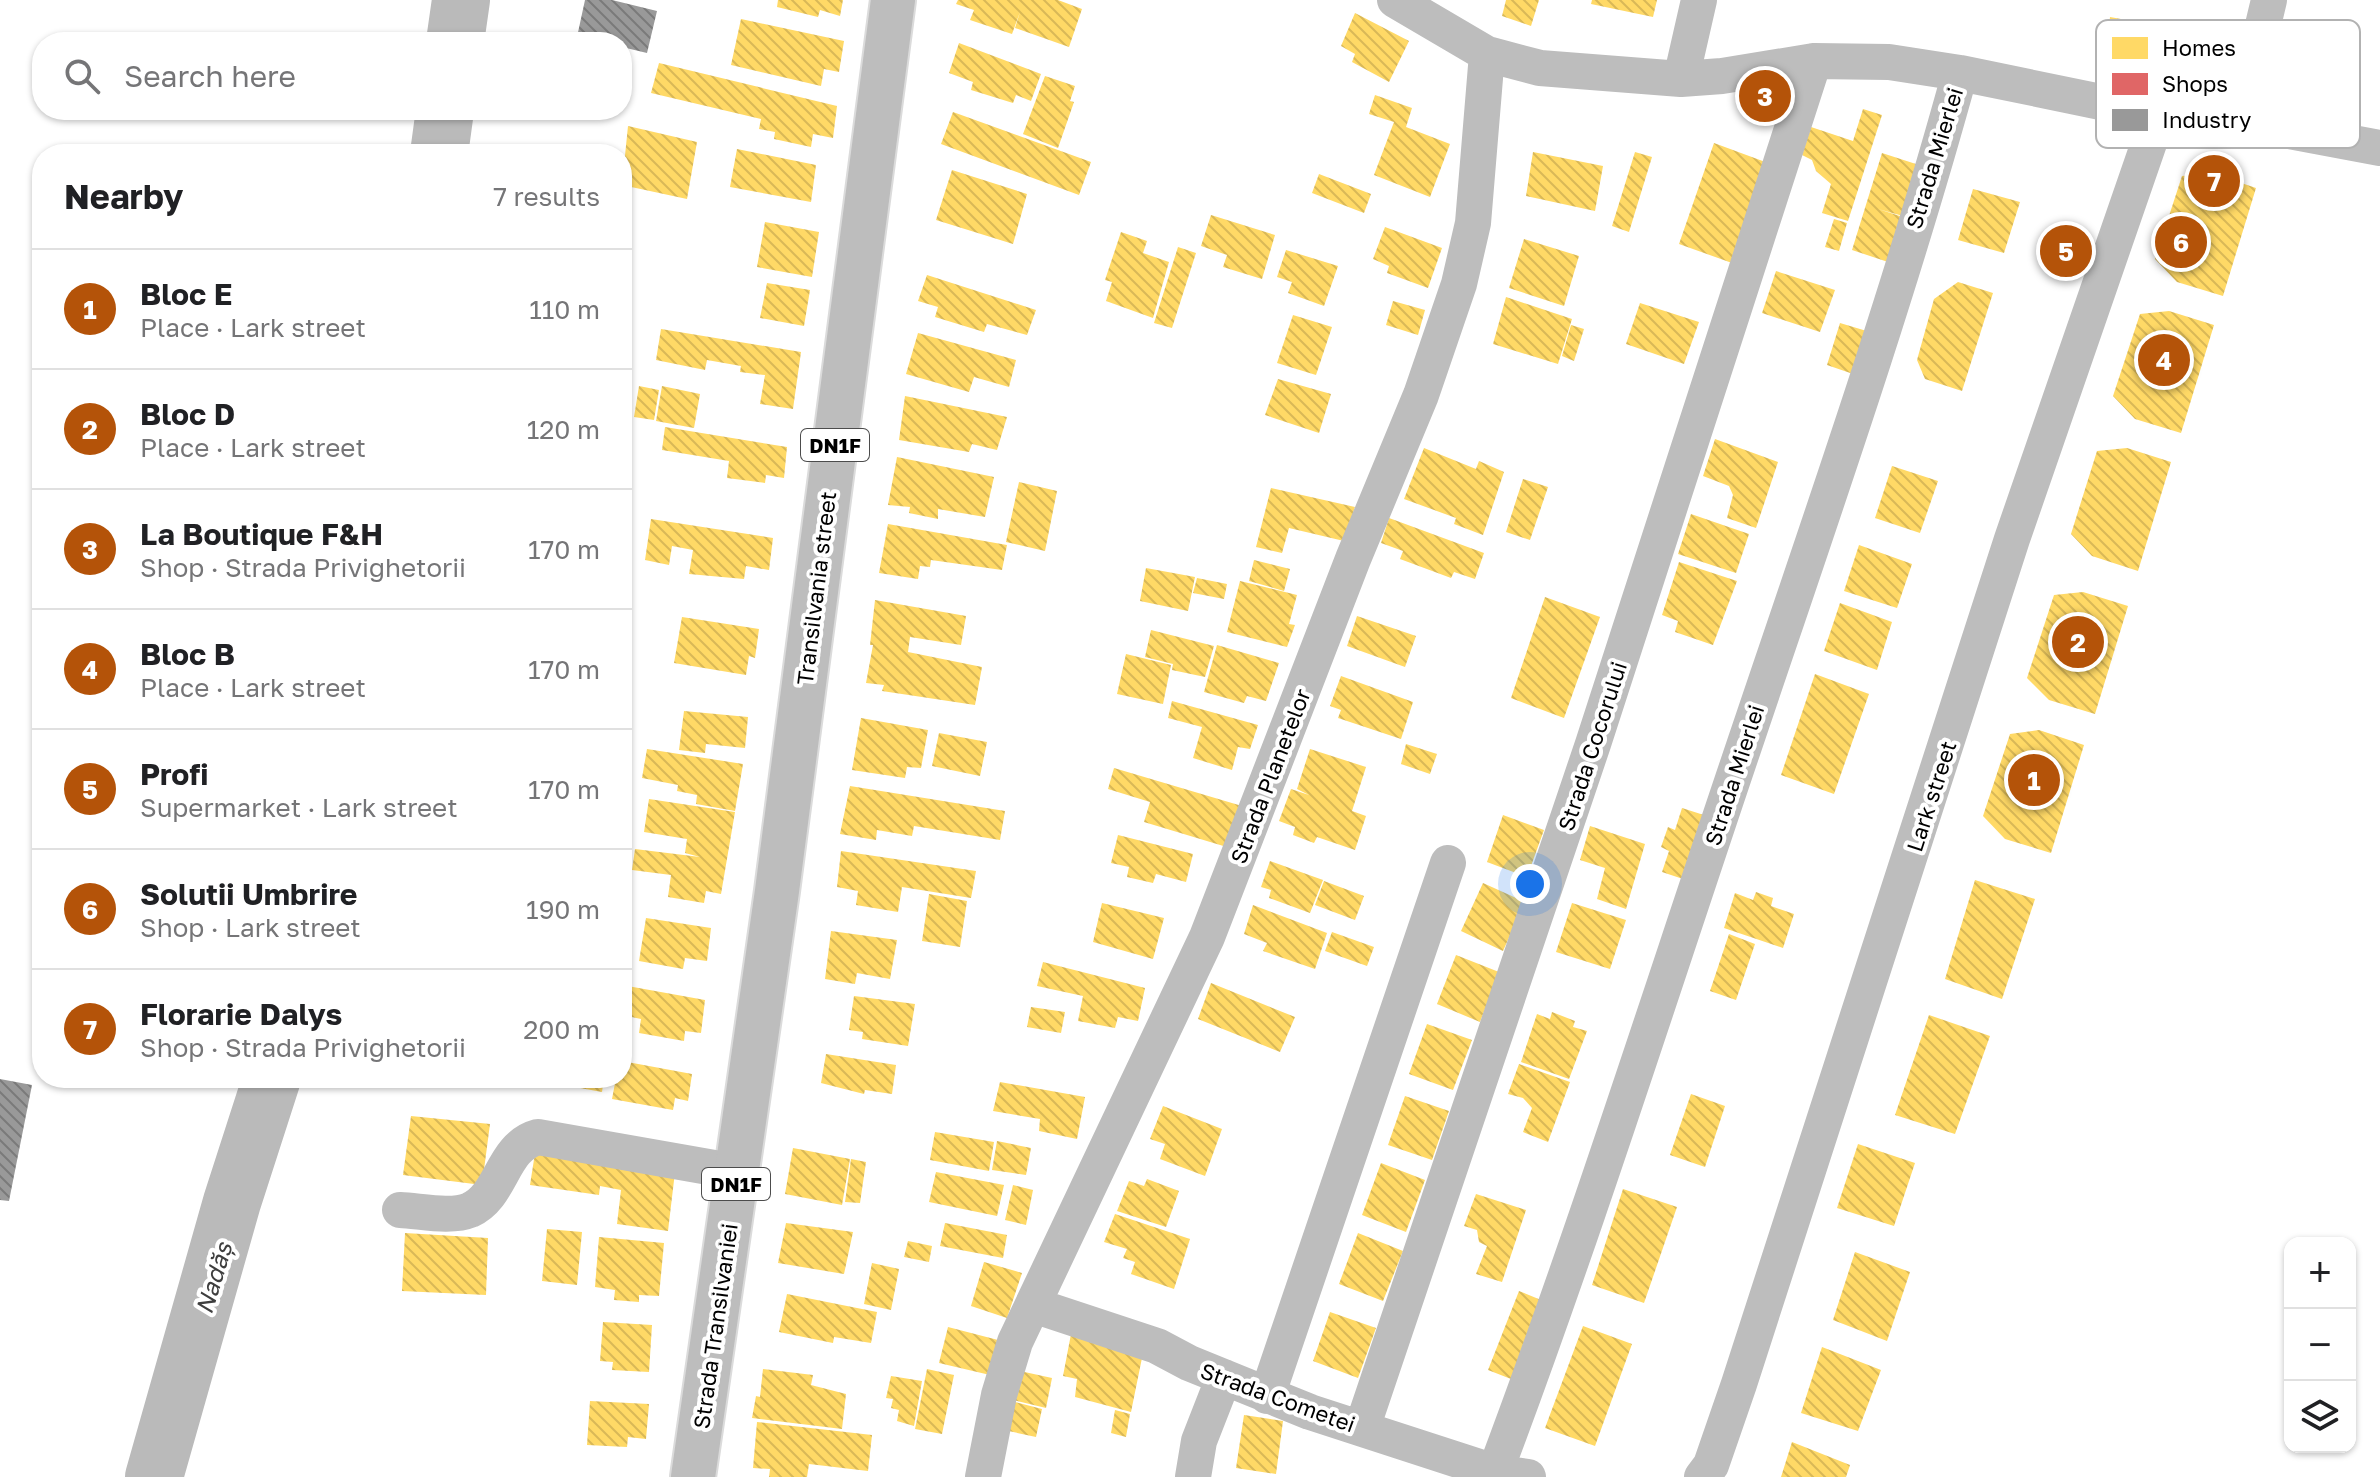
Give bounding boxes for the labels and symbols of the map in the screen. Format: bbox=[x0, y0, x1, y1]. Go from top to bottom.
legend bbox=[2096, 20, 2360, 148]
text: Homes bbox=[2162, 34, 2236, 61]
pin: 3 bbox=[1739, 66, 1791, 126]
text: Shops bbox=[2162, 70, 2228, 97]
street label: Strada Mierlei bbox=[1900, 84, 1968, 232]
text: Industry bbox=[2162, 106, 2251, 133]
pin: 7 bbox=[2188, 151, 2240, 211]
pin: 6 bbox=[2155, 212, 2207, 272]
pin: 5 bbox=[2040, 221, 2092, 281]
pin: 4 bbox=[2138, 330, 2190, 390]
road number: DN1F bbox=[801, 429, 869, 461]
street label: Transilvania street bbox=[791, 490, 841, 686]
pin: 2 bbox=[2052, 612, 2104, 672]
street label: Strada Cocorului bbox=[1552, 658, 1632, 834]
street label: Strada Planetelor bbox=[1224, 684, 1316, 867]
street label: Strada Mierlei bbox=[1699, 701, 1769, 849]
street label: Lark street bbox=[1900, 737, 1962, 855]
pin: 1 bbox=[2008, 750, 2060, 810]
your location bbox=[1510, 864, 1550, 904]
road number: DN1F bbox=[702, 1168, 770, 1200]
street label: Strada Transilvaniei bbox=[687, 1222, 743, 1430]
water label: Nadăș bbox=[188, 1238, 239, 1317]
street label: Strada Cometei bbox=[1197, 1357, 1359, 1437]

